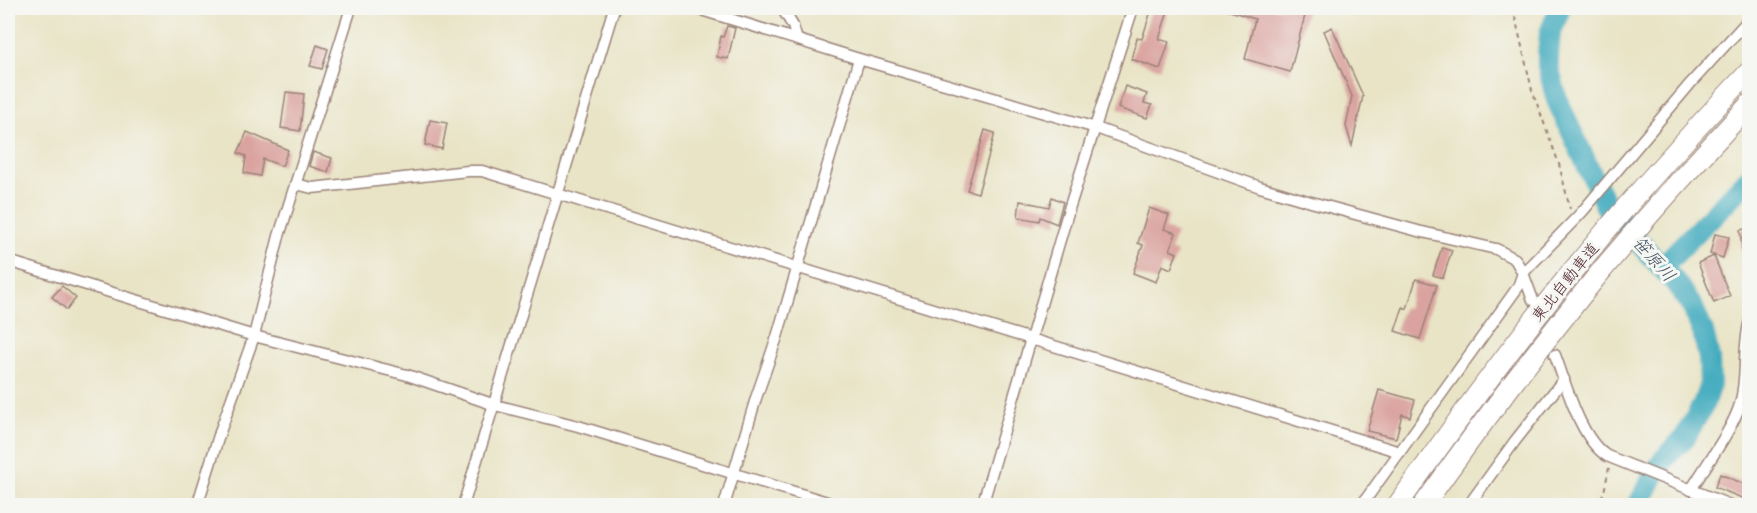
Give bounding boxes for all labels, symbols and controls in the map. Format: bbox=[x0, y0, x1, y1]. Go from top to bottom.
water label: 笹原川 bbox=[1627, 231, 1681, 287]
street label: 東北自動車道 bbox=[1527, 238, 1603, 326]

